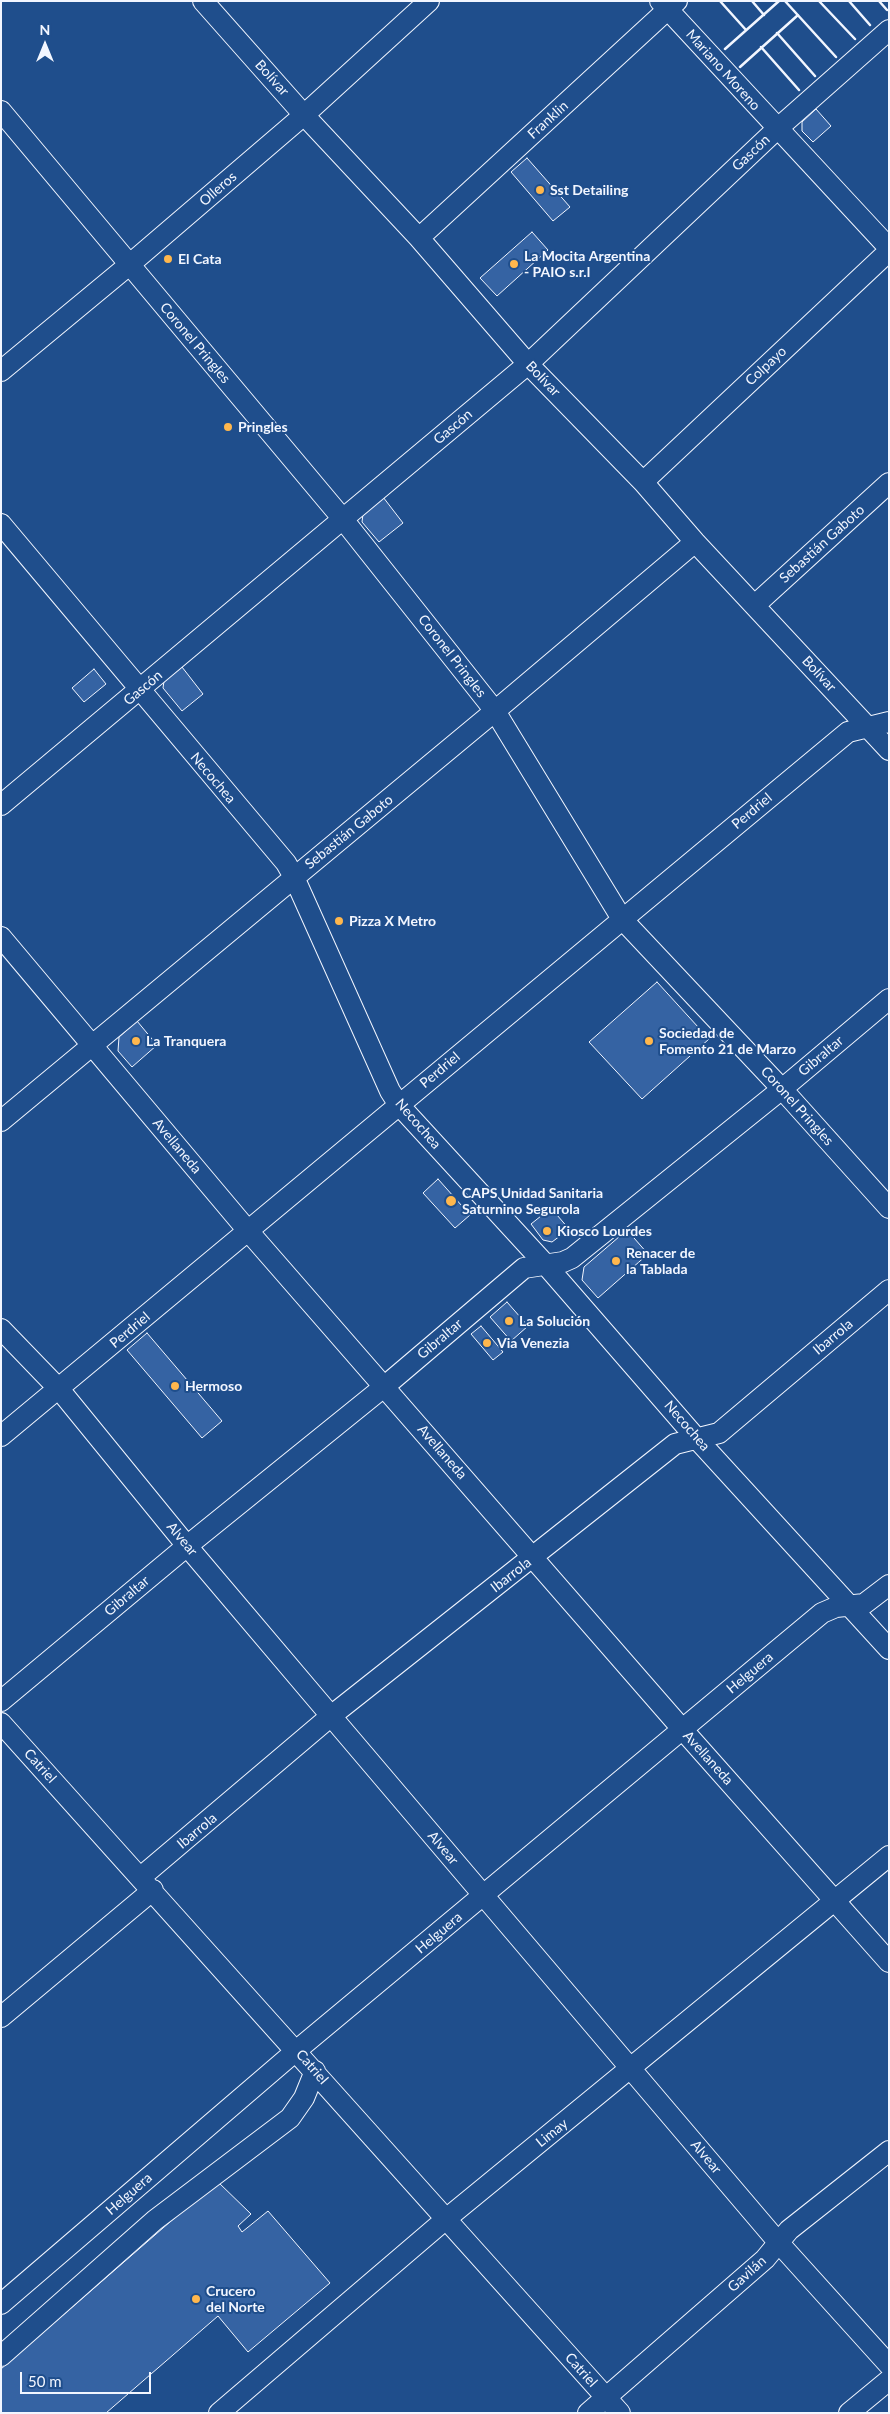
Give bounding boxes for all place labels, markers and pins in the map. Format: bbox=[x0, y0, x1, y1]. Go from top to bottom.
place label: Sst Detailing bbox=[550, 182, 628, 198]
marker: Sst Detailing bbox=[534, 184, 546, 196]
place label: La Mocita Argentina - PAIO s.r.l bbox=[524, 248, 650, 280]
place label: El Cata bbox=[178, 251, 221, 267]
marker: El Cata bbox=[162, 253, 174, 265]
marker: La Mocita Argentina - PAIO s.r.l bbox=[508, 258, 520, 270]
place label: Pringles bbox=[238, 419, 288, 435]
marker: Pringles bbox=[222, 421, 234, 433]
place label: Pizza X Metro bbox=[349, 913, 436, 929]
marker: Pizza X Metro bbox=[333, 915, 345, 927]
place label: Sociedad de Fomento 21 de Marzo bbox=[659, 1025, 796, 1058]
place label: La Tranquera bbox=[146, 1033, 226, 1049]
marker: La Tranquera bbox=[130, 1035, 142, 1047]
marker: Sociedad de Fomento 21 de Marzo bbox=[643, 1035, 655, 1047]
place label: CAPS Unidad Sanitaria Saturnino Segurola bbox=[462, 1185, 603, 1218]
marker: CAPS Unidad Sanitaria Saturnino Segurola bbox=[444, 1194, 458, 1208]
place label: Kiosco Lourdes bbox=[557, 1223, 652, 1239]
marker: Kiosco Lourdes bbox=[541, 1225, 553, 1237]
place label: Renacer de la Tablada bbox=[626, 1245, 695, 1278]
marker: Renacer de la Tablada bbox=[610, 1255, 622, 1267]
place label: La Solución bbox=[519, 1313, 590, 1329]
marker: La Solución bbox=[503, 1315, 515, 1327]
place label: Via Venezia bbox=[497, 1335, 569, 1351]
marker: Via Venezia bbox=[481, 1337, 493, 1349]
place label: Hermoso bbox=[185, 1378, 242, 1394]
marker: Hermoso bbox=[169, 1380, 181, 1392]
place label: Crucero del Norte bbox=[206, 2283, 265, 2316]
marker: Crucero del Norte bbox=[190, 2293, 202, 2305]

